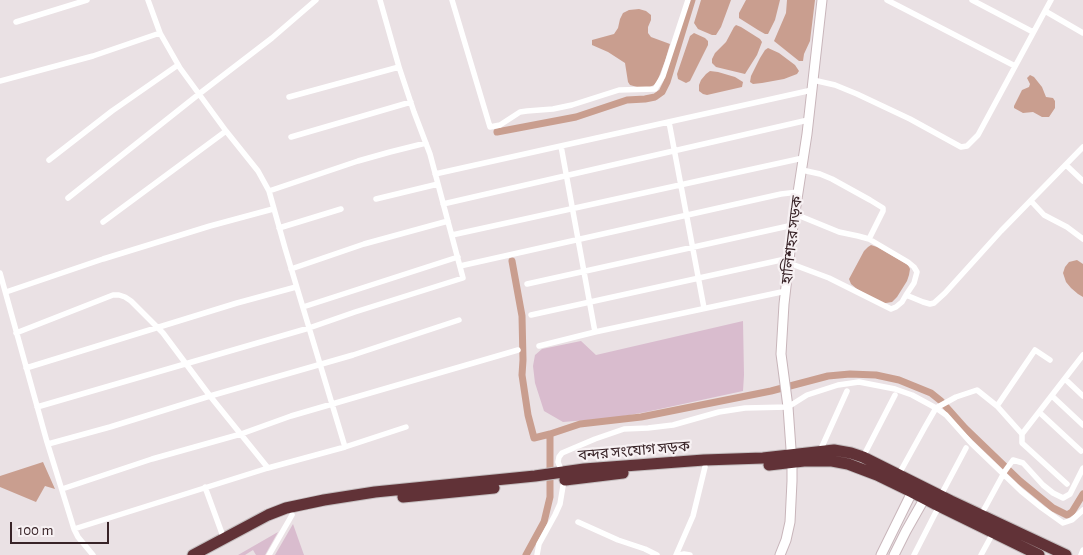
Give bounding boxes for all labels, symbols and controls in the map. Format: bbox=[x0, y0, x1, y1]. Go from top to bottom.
street label: হালিশহর সড়ক bbox=[778, 195, 806, 285]
street label: বন্দর সংযোগ সড়ক bbox=[577, 437, 691, 465]
scale bar bbox=[12, 512, 111, 544]
text: 100 m bbox=[18, 523, 53, 538]

